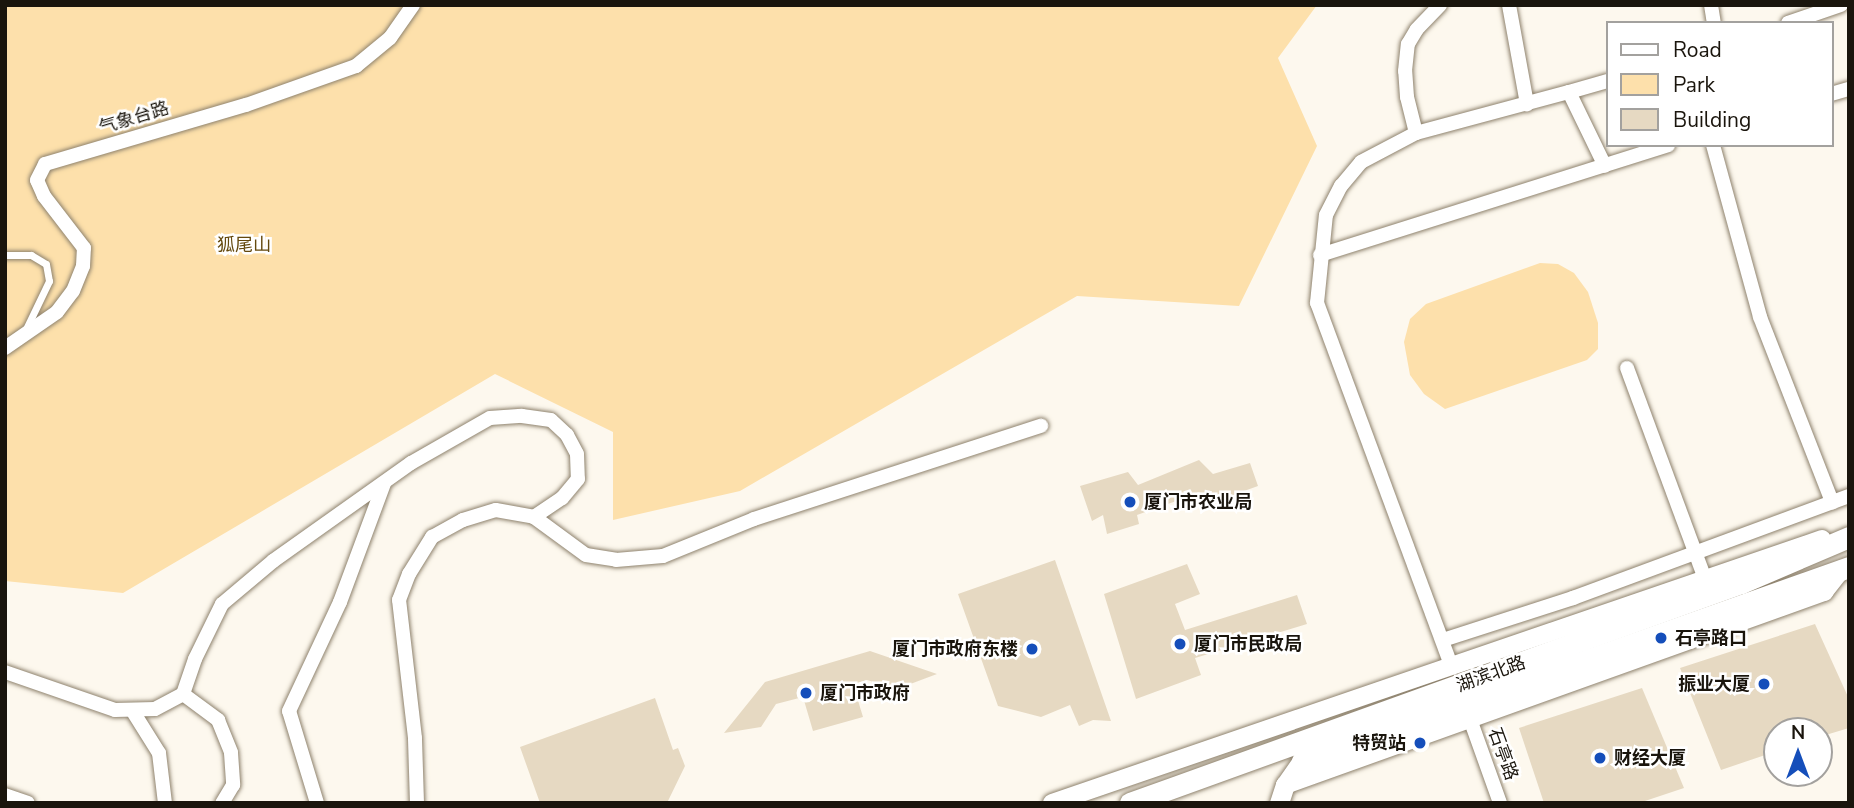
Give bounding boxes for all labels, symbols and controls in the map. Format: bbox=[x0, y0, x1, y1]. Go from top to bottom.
legend bbox=[1605, 21, 1833, 147]
text: Road bbox=[1673, 36, 1722, 64]
text: Park bbox=[1673, 71, 1715, 99]
street label: 气象台路 bbox=[96, 97, 172, 139]
text: Building bbox=[1673, 106, 1751, 134]
park label: 狐尾山 bbox=[217, 234, 271, 256]
place label: 厦门市农业局 bbox=[1144, 491, 1252, 513]
marker: 厦门市农业局 bbox=[1122, 494, 1138, 510]
place label: 石亭路口 bbox=[1675, 627, 1747, 649]
marker: 石亭路口 bbox=[1653, 630, 1669, 646]
place label: 厦门市民政局 bbox=[1194, 633, 1302, 655]
marker: 厦门市民政局 bbox=[1172, 636, 1188, 652]
place label: 厦门市政府东楼 bbox=[892, 638, 1018, 660]
marker: 厦门市政府东楼 bbox=[1024, 641, 1040, 657]
street label: 湖滨北路 bbox=[1453, 652, 1529, 696]
place label: 振业大厦 bbox=[1678, 673, 1750, 695]
marker: 振业大厦 bbox=[1756, 676, 1772, 692]
place label: 厦门市政府 bbox=[820, 682, 910, 704]
marker: 厦门市政府 bbox=[798, 685, 814, 701]
north arrow bbox=[1763, 717, 1833, 787]
text: N bbox=[1791, 720, 1805, 746]
street label: 石亭路 bbox=[1484, 725, 1522, 783]
place label: 特贸站 bbox=[1352, 732, 1406, 754]
marker: 特贸站 bbox=[1412, 735, 1428, 751]
place label: 财经大厦 bbox=[1614, 747, 1686, 769]
marker: 财经大厦 bbox=[1592, 750, 1608, 766]

